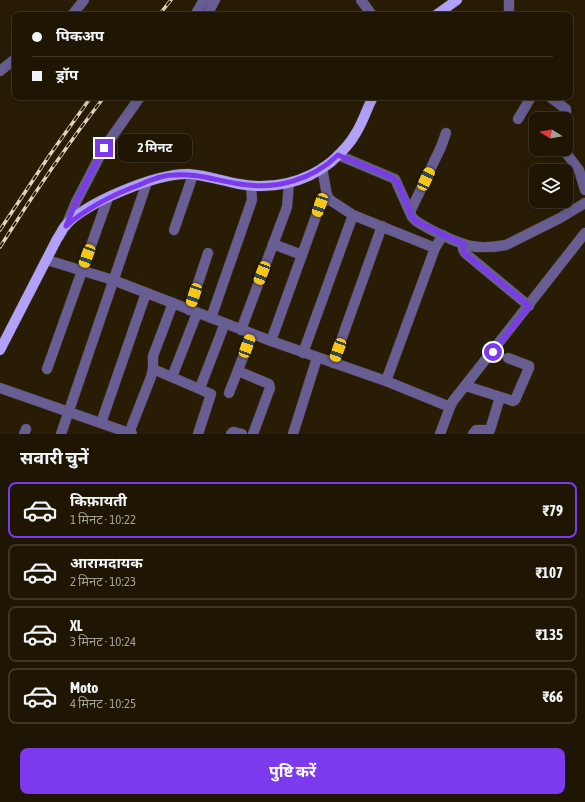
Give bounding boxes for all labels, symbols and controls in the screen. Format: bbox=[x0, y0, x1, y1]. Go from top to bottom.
text: पिकअप bbox=[56, 27, 104, 44]
text: ड्रॉप bbox=[56, 66, 78, 83]
north arrow bbox=[529, 112, 573, 156]
map controls bbox=[529, 112, 573, 208]
callout: 2 मिनट bbox=[118, 134, 192, 162]
route end bbox=[95, 139, 113, 157]
text: 2 मिनट bbox=[137, 140, 173, 155]
button: layers bbox=[529, 164, 573, 208]
car bbox=[415, 166, 437, 192]
car bbox=[310, 192, 330, 218]
car bbox=[77, 243, 97, 269]
car bbox=[252, 260, 272, 286]
car bbox=[185, 282, 203, 308]
car bbox=[237, 333, 257, 359]
car bbox=[328, 337, 348, 363]
route start bbox=[484, 343, 502, 361]
text: सवारी चुनें bbox=[20, 447, 89, 468]
icon: car bbox=[22, 492, 58, 528]
text: किफ़ायती bbox=[70, 492, 127, 509]
text: ₹79 bbox=[542, 502, 563, 519]
text: 1 मिनट · 10:22 bbox=[70, 512, 136, 527]
icon: car bbox=[22, 554, 58, 590]
text: आरामदायक bbox=[70, 554, 143, 571]
text: ₹107 bbox=[535, 564, 563, 581]
text: 2 मिनट · 10:23 bbox=[70, 574, 136, 589]
icon: car bbox=[22, 616, 58, 652]
text: XL bbox=[70, 617, 83, 634]
text: ₹135 bbox=[535, 626, 563, 643]
text: 3 मिनट · 10:24 bbox=[70, 634, 136, 649]
icon: car bbox=[22, 678, 58, 714]
text: Moto bbox=[70, 679, 98, 696]
text: ₹66 bbox=[542, 688, 563, 705]
text: 4 मिनट · 10:25 bbox=[70, 696, 136, 711]
button: पुष्टि करें bbox=[20, 748, 565, 794]

